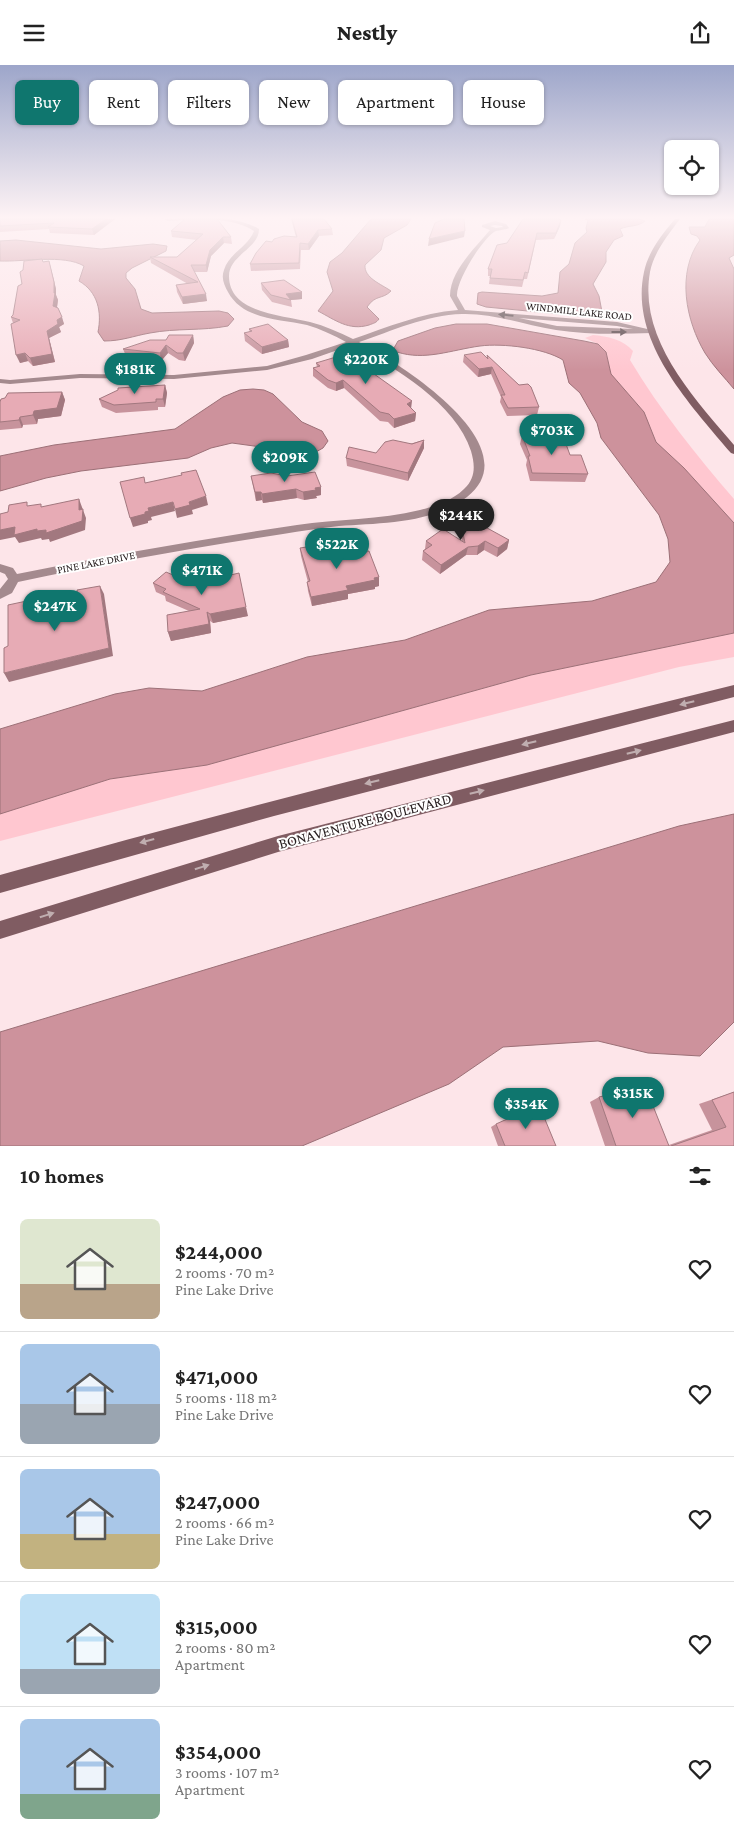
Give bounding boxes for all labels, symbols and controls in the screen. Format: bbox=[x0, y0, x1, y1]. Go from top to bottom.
icon: menu bbox=[20, 19, 48, 47]
icon: share bbox=[686, 19, 714, 47]
text: Nestly bbox=[337, 20, 397, 45]
chip: Buy bbox=[15, 80, 79, 125]
chip: Rent bbox=[89, 80, 158, 125]
chip: Filters bbox=[168, 80, 249, 125]
chip: New bbox=[259, 80, 328, 125]
chip: Apartment bbox=[338, 80, 453, 125]
chip: House bbox=[463, 80, 544, 125]
map controls bbox=[664, 140, 719, 195]
button: locate bbox=[664, 140, 719, 195]
street label: WINDMILL LAKE ROAD bbox=[525, 299, 633, 323]
one-way arrow bbox=[498, 311, 514, 319]
one-way arrow bbox=[612, 328, 628, 336]
pin: $220K bbox=[331, 343, 401, 385]
text: $220K bbox=[344, 350, 388, 367]
pin: $181K bbox=[100, 353, 170, 395]
text: $181K bbox=[115, 360, 155, 377]
pin: $703K bbox=[517, 413, 587, 456]
text: $703K bbox=[530, 421, 574, 438]
pin: $209K bbox=[250, 441, 320, 483]
text: $209K bbox=[263, 448, 307, 465]
pin: $244K bbox=[426, 499, 496, 541]
text: $244K bbox=[439, 506, 483, 523]
pin: $522K bbox=[302, 527, 372, 570]
text: $522K bbox=[316, 535, 358, 552]
street label: PINE LAKE DRIVE bbox=[56, 549, 136, 575]
pin: $471K bbox=[167, 553, 237, 596]
text: $471K bbox=[182, 561, 222, 578]
pin: $247K bbox=[20, 589, 90, 632]
text: $247K bbox=[34, 597, 76, 614]
one-way arrow bbox=[679, 699, 694, 707]
one-way arrow bbox=[522, 739, 537, 747]
one-way arrow bbox=[627, 748, 642, 756]
one-way arrow bbox=[364, 778, 379, 786]
one-way arrow bbox=[469, 788, 484, 796]
street label: BONAVENTURE BOULEVARD bbox=[277, 790, 453, 852]
one-way arrow bbox=[139, 838, 154, 846]
one-way arrow bbox=[194, 863, 209, 871]
one-way arrow bbox=[39, 911, 54, 919]
pin: $315K bbox=[598, 1077, 668, 1119]
text: $315K bbox=[613, 1084, 653, 1101]
pin: $354K bbox=[491, 1087, 561, 1130]
text: $354K bbox=[505, 1095, 547, 1112]
icon: filters bbox=[686, 1162, 714, 1190]
text: 10 homes bbox=[20, 1164, 104, 1188]
icon: home bbox=[60, 1239, 120, 1299]
text: $244,000 bbox=[175, 1240, 263, 1264]
icon: heart bbox=[686, 1255, 714, 1283]
text: 2 rooms · 70 m² bbox=[175, 1264, 274, 1281]
text: Pine Lake Drive bbox=[175, 1281, 274, 1298]
icon: home bbox=[60, 1364, 120, 1424]
text: $471,000 bbox=[175, 1365, 258, 1389]
icon: heart bbox=[686, 1380, 714, 1408]
text: 5 rooms · 118 m² bbox=[175, 1389, 277, 1406]
text: Pine Lake Drive bbox=[175, 1406, 274, 1423]
icon: home bbox=[60, 1489, 120, 1549]
text: $247,000 bbox=[175, 1490, 260, 1514]
icon: heart bbox=[686, 1505, 714, 1533]
text: 2 rooms · 66 m² bbox=[175, 1514, 274, 1531]
text: Pine Lake Drive bbox=[175, 1531, 274, 1548]
icon: home bbox=[60, 1614, 120, 1674]
text: $315,000 bbox=[175, 1615, 258, 1639]
icon: heart bbox=[686, 1630, 714, 1658]
text: 2 rooms · 80 m² bbox=[175, 1639, 276, 1656]
text: Apartment bbox=[175, 1656, 245, 1673]
icon: home bbox=[60, 1739, 120, 1799]
text: $354,000 bbox=[175, 1740, 261, 1764]
icon: heart bbox=[686, 1755, 714, 1783]
text: 3 rooms · 107 m² bbox=[175, 1764, 279, 1781]
text: Apartment bbox=[175, 1781, 245, 1798]

